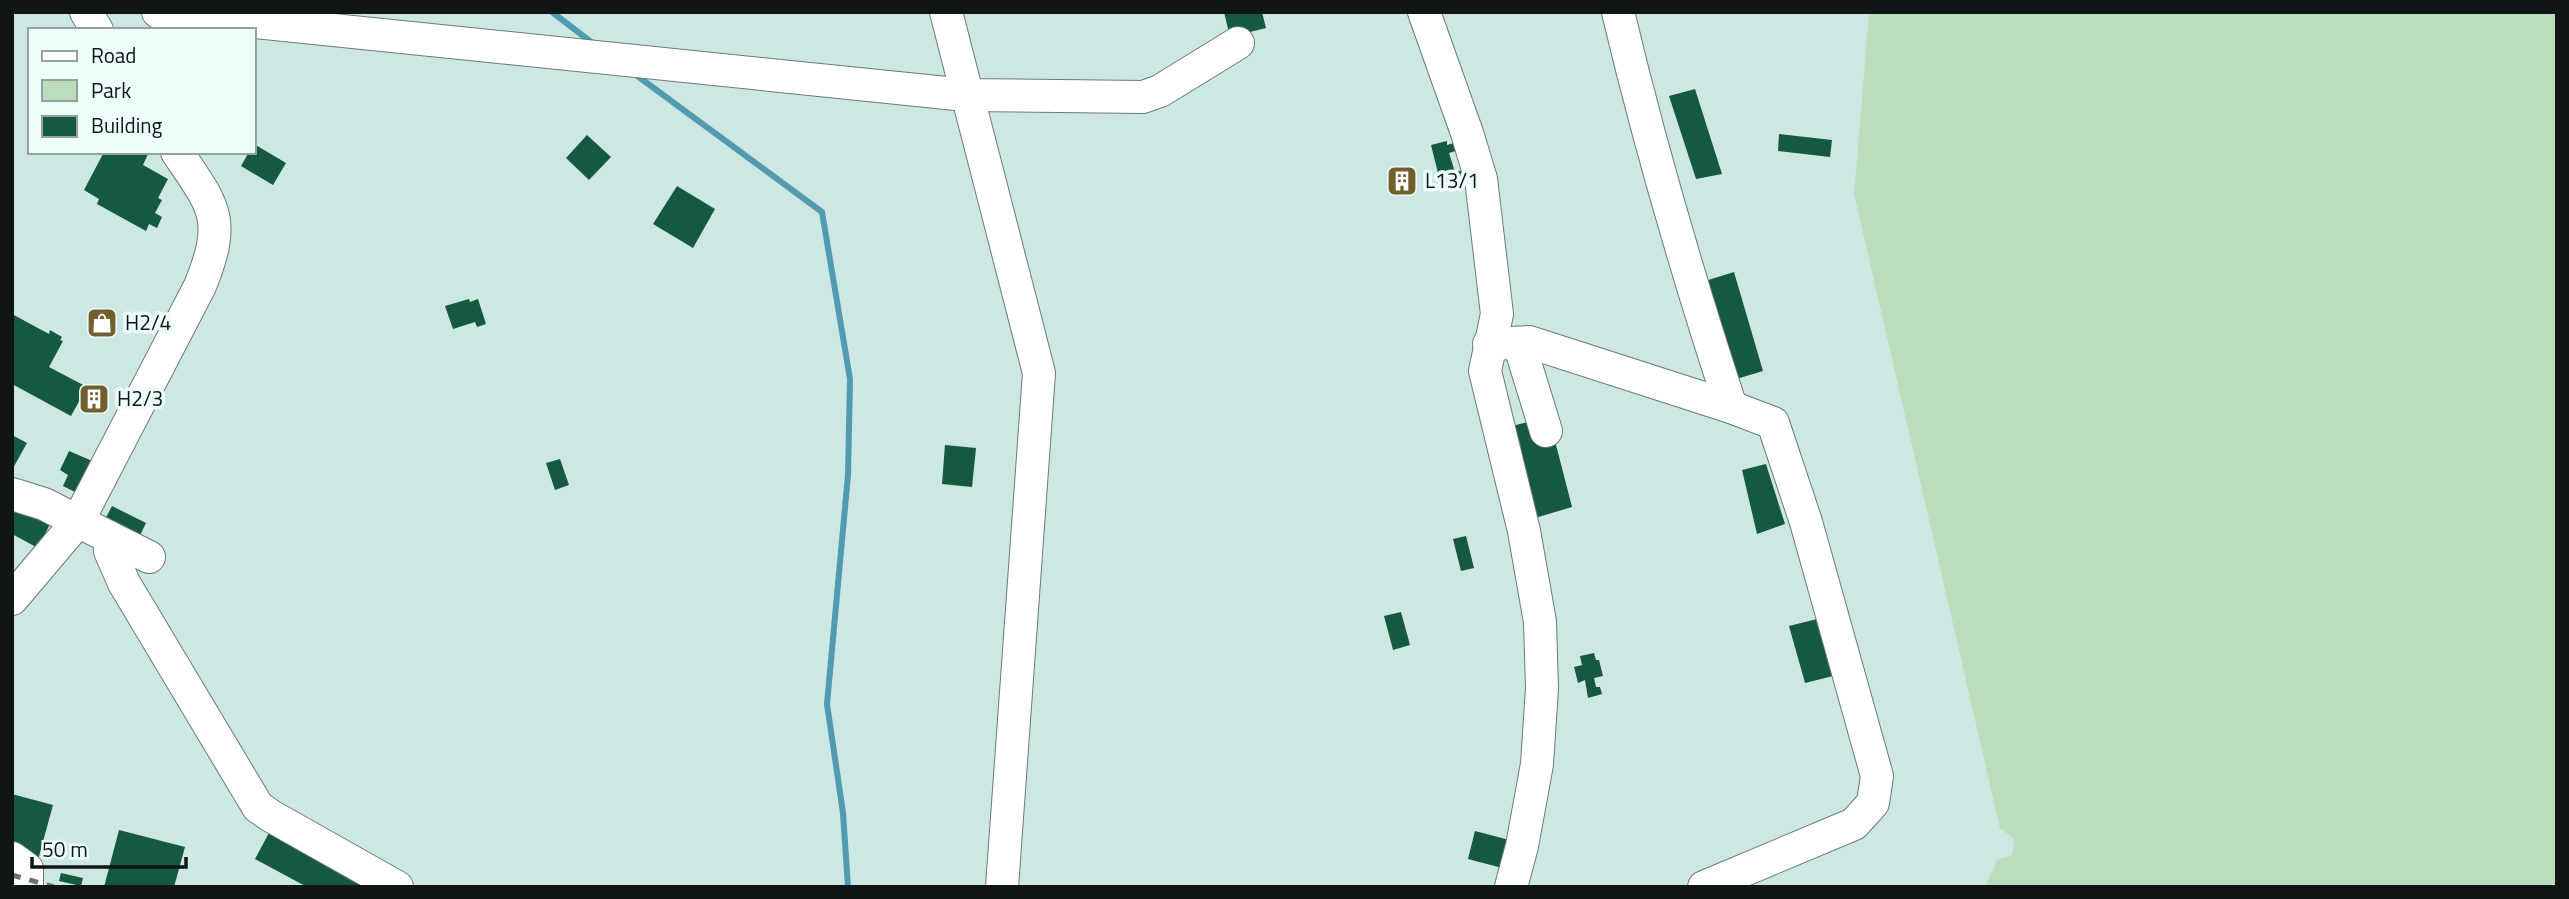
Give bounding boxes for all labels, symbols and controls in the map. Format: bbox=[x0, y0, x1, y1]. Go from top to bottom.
legend bbox=[28, 28, 256, 154]
text: Road bbox=[91, 39, 136, 71]
text: Park bbox=[91, 74, 131, 106]
text: Building bbox=[91, 109, 163, 141]
building icon: L13/1 bbox=[1385, 164, 1419, 198]
place label: L13/1 bbox=[1425, 164, 1479, 196]
shop icon: H2/4 bbox=[85, 306, 119, 340]
place label: H2/4 bbox=[125, 306, 171, 338]
building icon: H2/3 bbox=[77, 382, 111, 416]
place label: H2/3 bbox=[117, 382, 163, 414]
scale bar bbox=[32, 825, 186, 869]
text: 50 m bbox=[42, 833, 88, 865]

